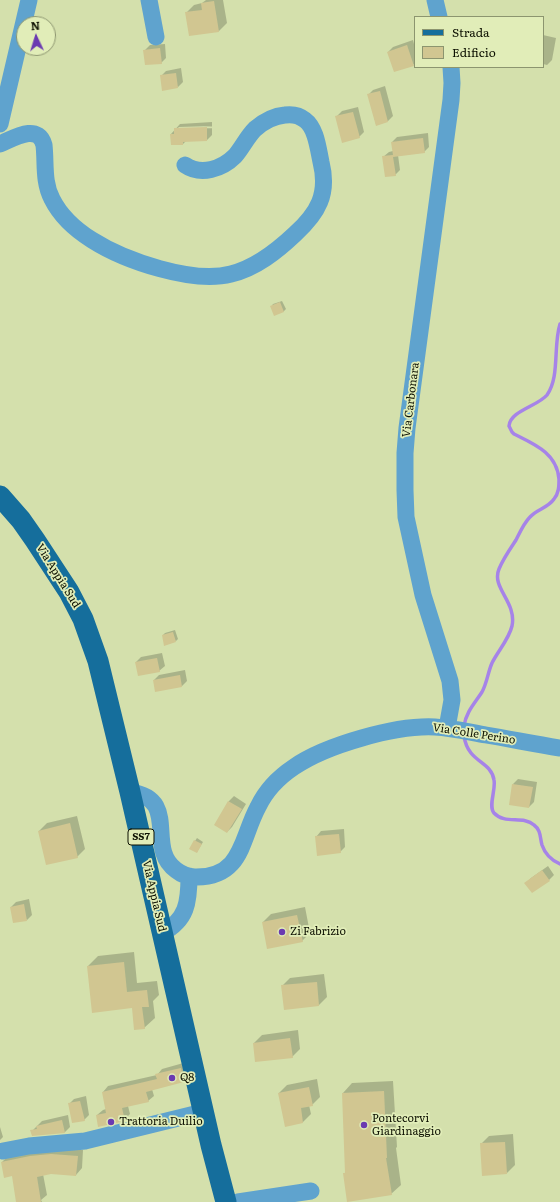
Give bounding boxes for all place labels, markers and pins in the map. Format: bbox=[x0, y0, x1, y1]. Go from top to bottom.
place label: Zi Fabrizio bbox=[290, 925, 346, 939]
marker: Zi Fabrizio bbox=[277, 927, 287, 937]
place label: Q8 bbox=[180, 1071, 194, 1085]
marker: Q8 bbox=[167, 1073, 177, 1083]
place label: Pontecorvi Giardinaggio bbox=[372, 1112, 441, 1138]
place label: Trattoria Duilio bbox=[119, 1115, 203, 1129]
marker: Trattoria Duilio bbox=[106, 1117, 116, 1127]
marker: Pontecorvi Giardinaggio bbox=[359, 1120, 369, 1130]

